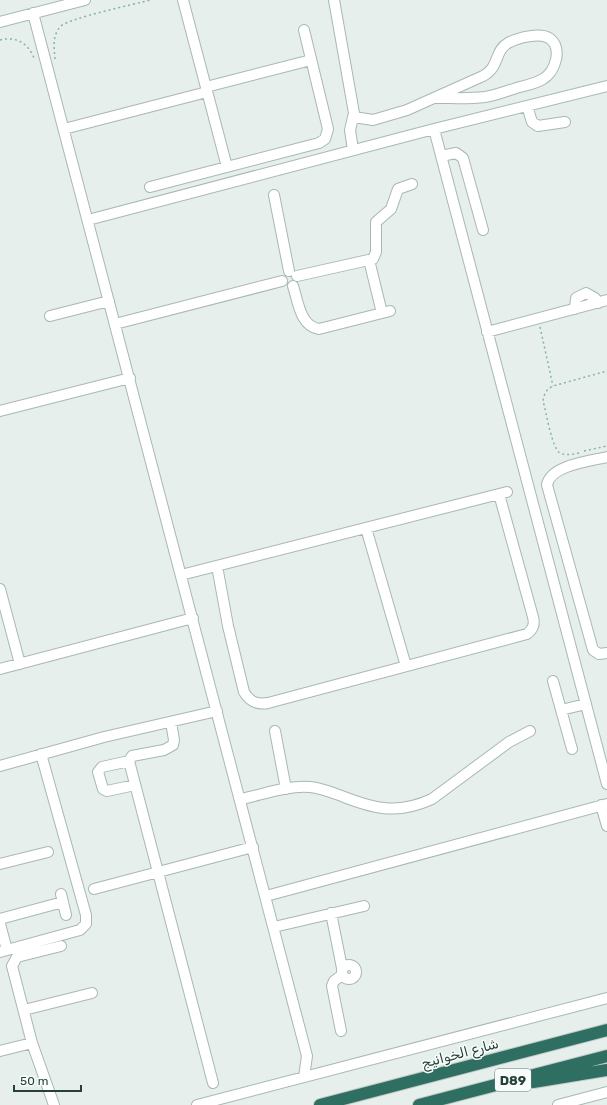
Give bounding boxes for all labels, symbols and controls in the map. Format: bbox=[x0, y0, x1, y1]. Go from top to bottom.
street label: شارع الخوانيج bbox=[420, 1035, 501, 1074]
scale bar bbox=[14, 1067, 81, 1093]
road number: D89 bbox=[495, 1069, 531, 1091]
text: 50 m bbox=[20, 1074, 48, 1088]

